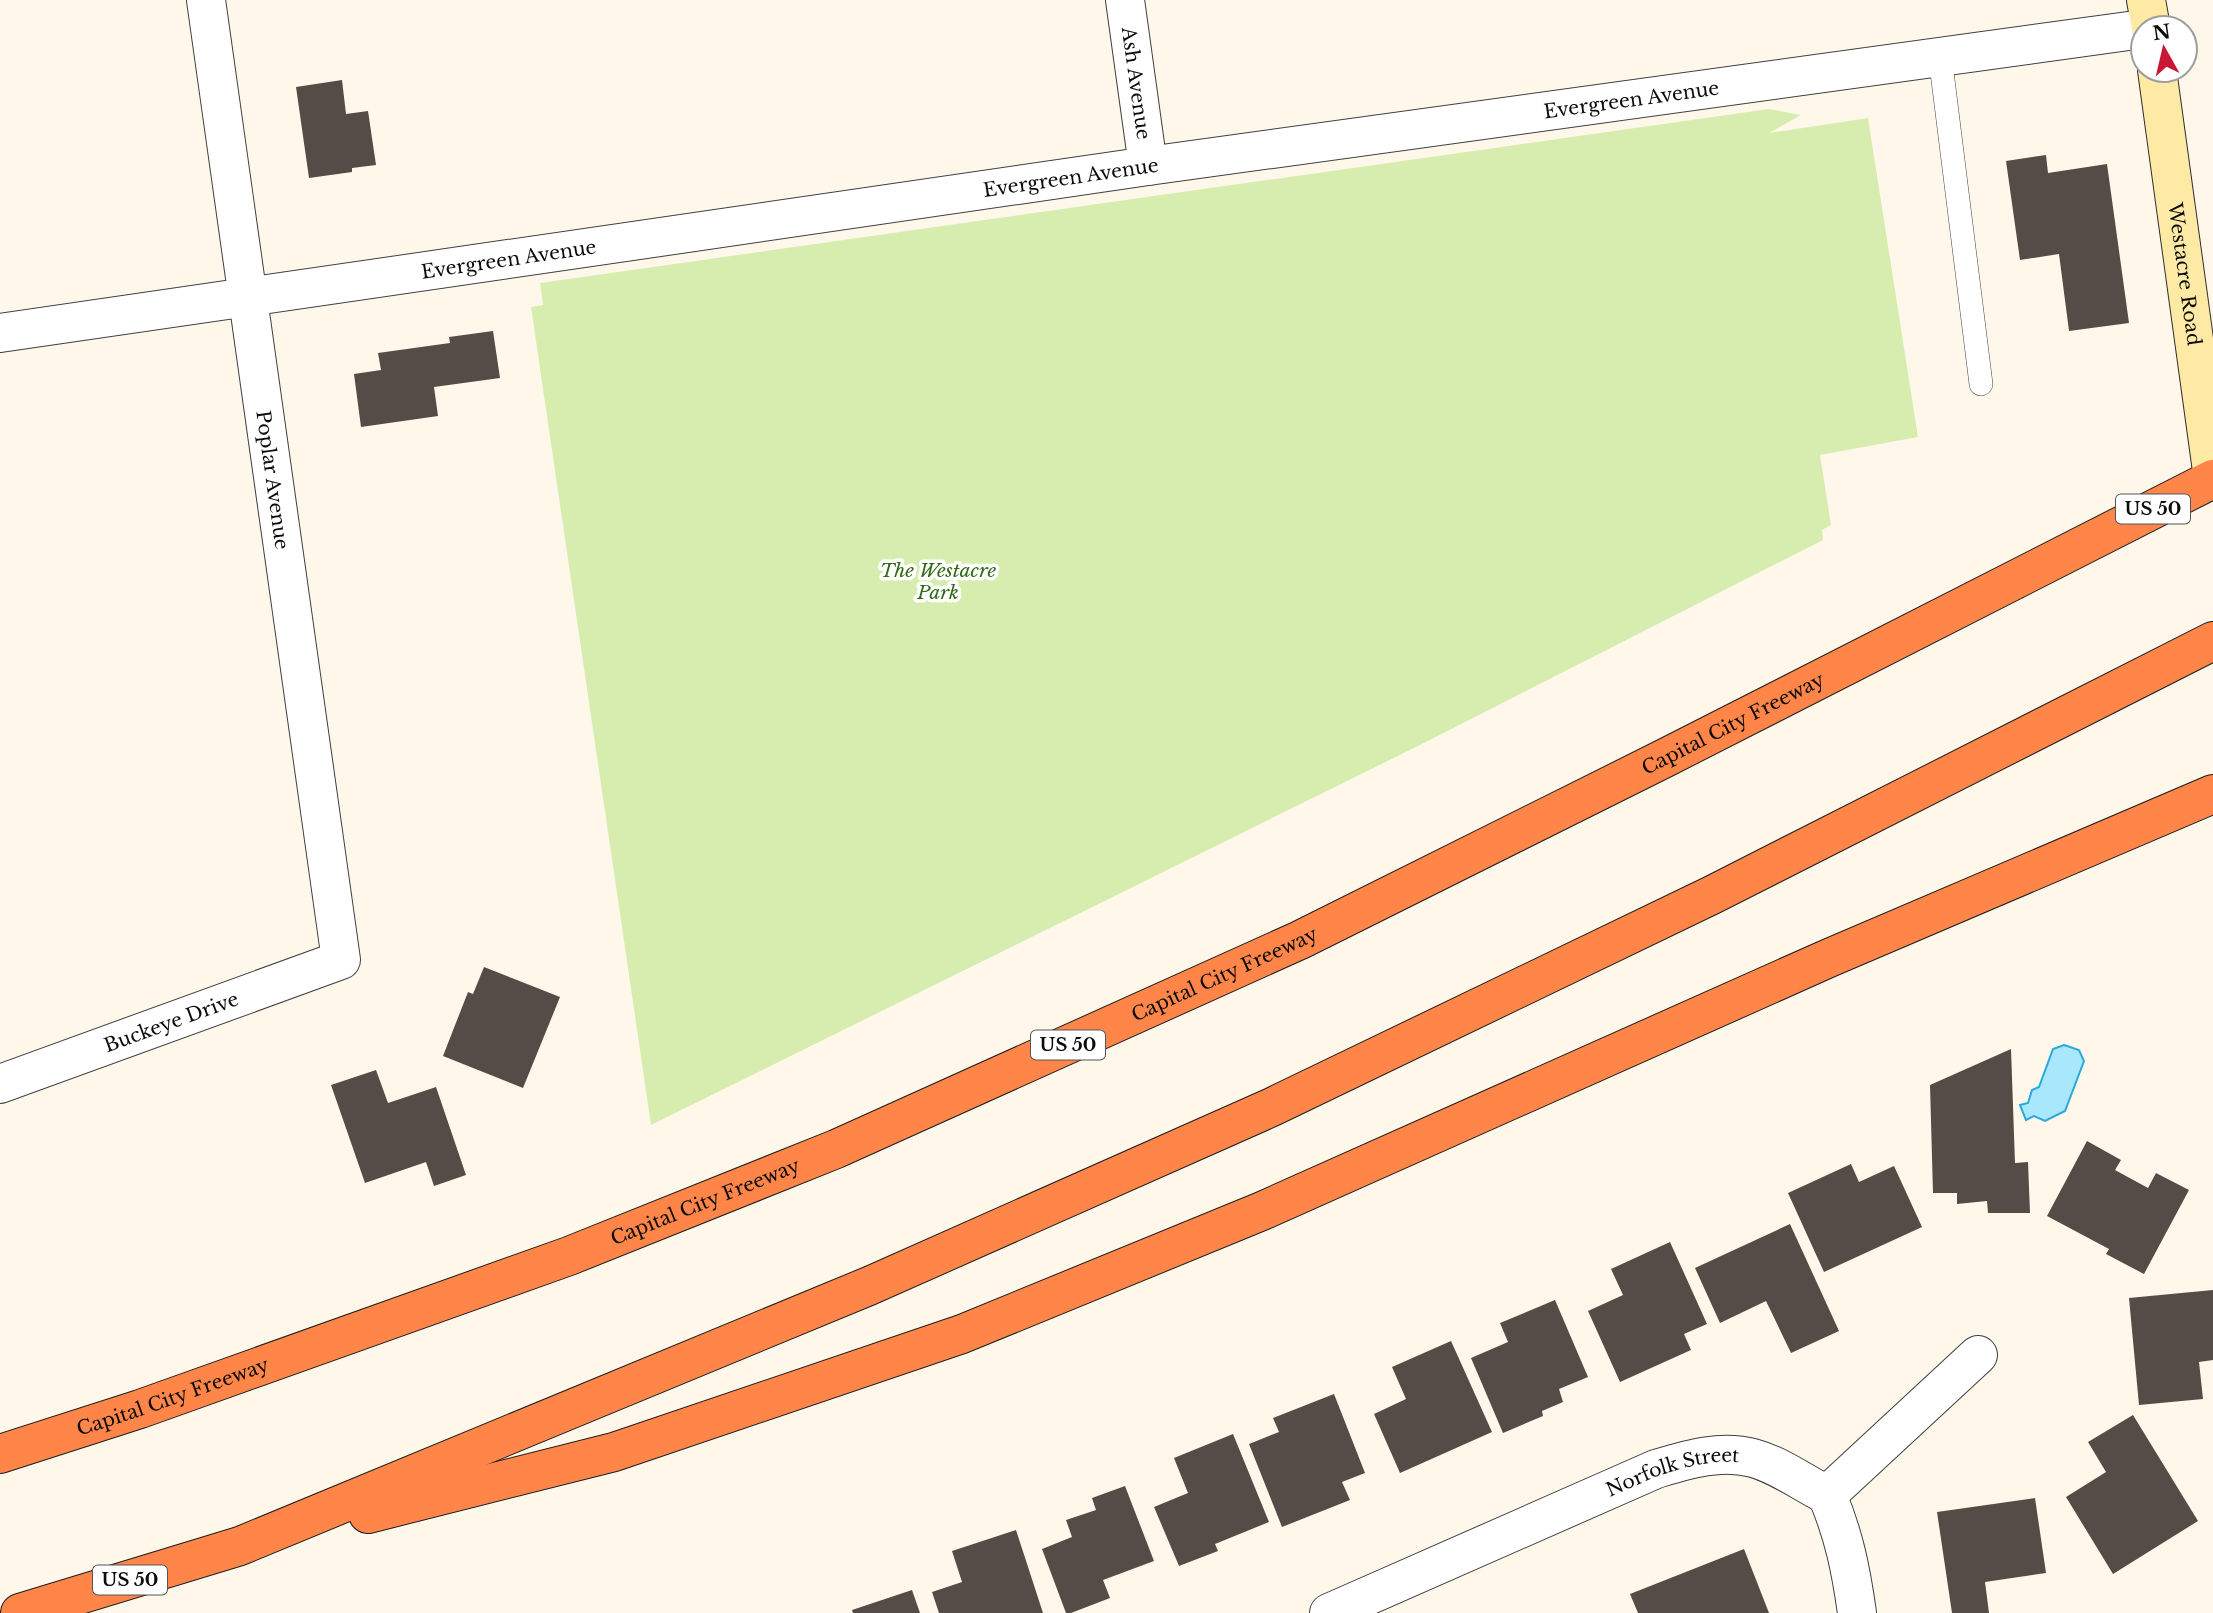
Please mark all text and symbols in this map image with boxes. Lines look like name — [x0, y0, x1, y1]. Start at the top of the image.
north arrow — [2129, 14, 2199, 84]
text: N — [2151, 20, 2172, 45]
street label: Ash Avenue — [1117, 24, 1155, 141]
street label: Evergreen Avenue — [1542, 76, 1721, 123]
street label: Evergreen Avenue — [982, 154, 1160, 202]
street label: Westacre Road — [2163, 200, 2206, 347]
street label: Evergreen Avenue — [420, 235, 598, 284]
street label: Poplar Avenue — [251, 409, 294, 551]
road number: US 50 — [2116, 494, 2190, 524]
park label: The Westacre Park — [880, 559, 996, 604]
street label: Capital City Freeway — [1638, 668, 1828, 780]
street label: Capital City Freeway — [1128, 922, 1321, 1026]
street label: Buckeye Drive — [101, 987, 242, 1057]
road number: US 50 — [1031, 1030, 1105, 1060]
street label: Capital City Freeway — [607, 1154, 803, 1250]
street label: Capital City Freeway — [74, 1353, 272, 1441]
street label: Norfolk Street — [1603, 1444, 1741, 1502]
road number: US 50 — [93, 1566, 167, 1595]

